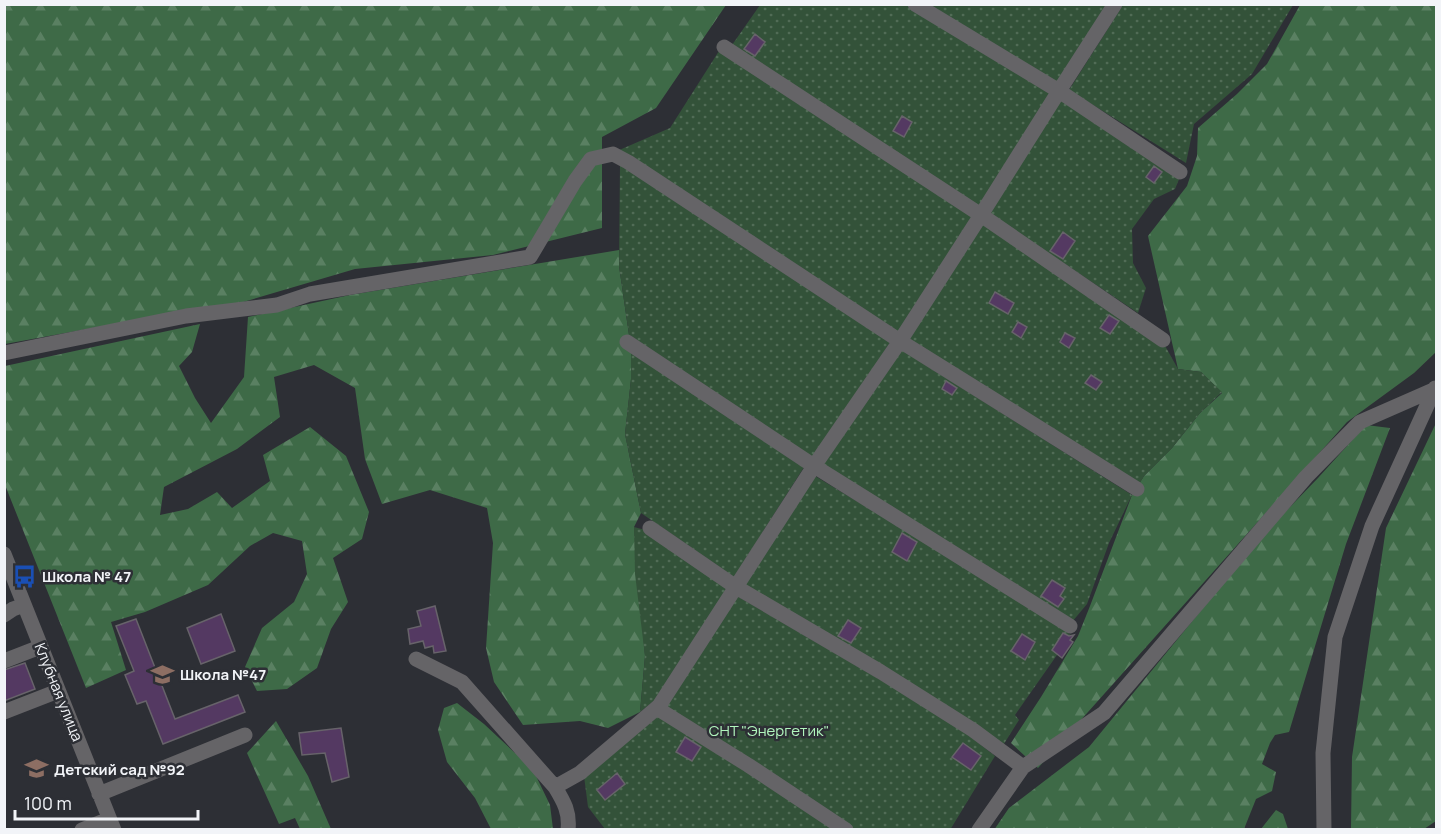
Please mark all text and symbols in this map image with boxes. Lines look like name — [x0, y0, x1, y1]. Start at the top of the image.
bus stop icon: Школа № 47 — [11, 563, 37, 589]
place label: Школа № 47 — [42, 566, 131, 587]
street label: Клубная улица — [30, 640, 88, 744]
school or university icon: Школа №47 — [149, 661, 175, 687]
place label: Школа №47 — [180, 664, 266, 685]
park label: СНТ "Энергетик" — [709, 720, 829, 741]
school or university icon: Детский сад №92 — [23, 756, 49, 782]
place label: Детский сад №92 — [54, 759, 185, 780]
scale bar — [15, 783, 198, 821]
text: 100 m — [24, 791, 72, 815]

